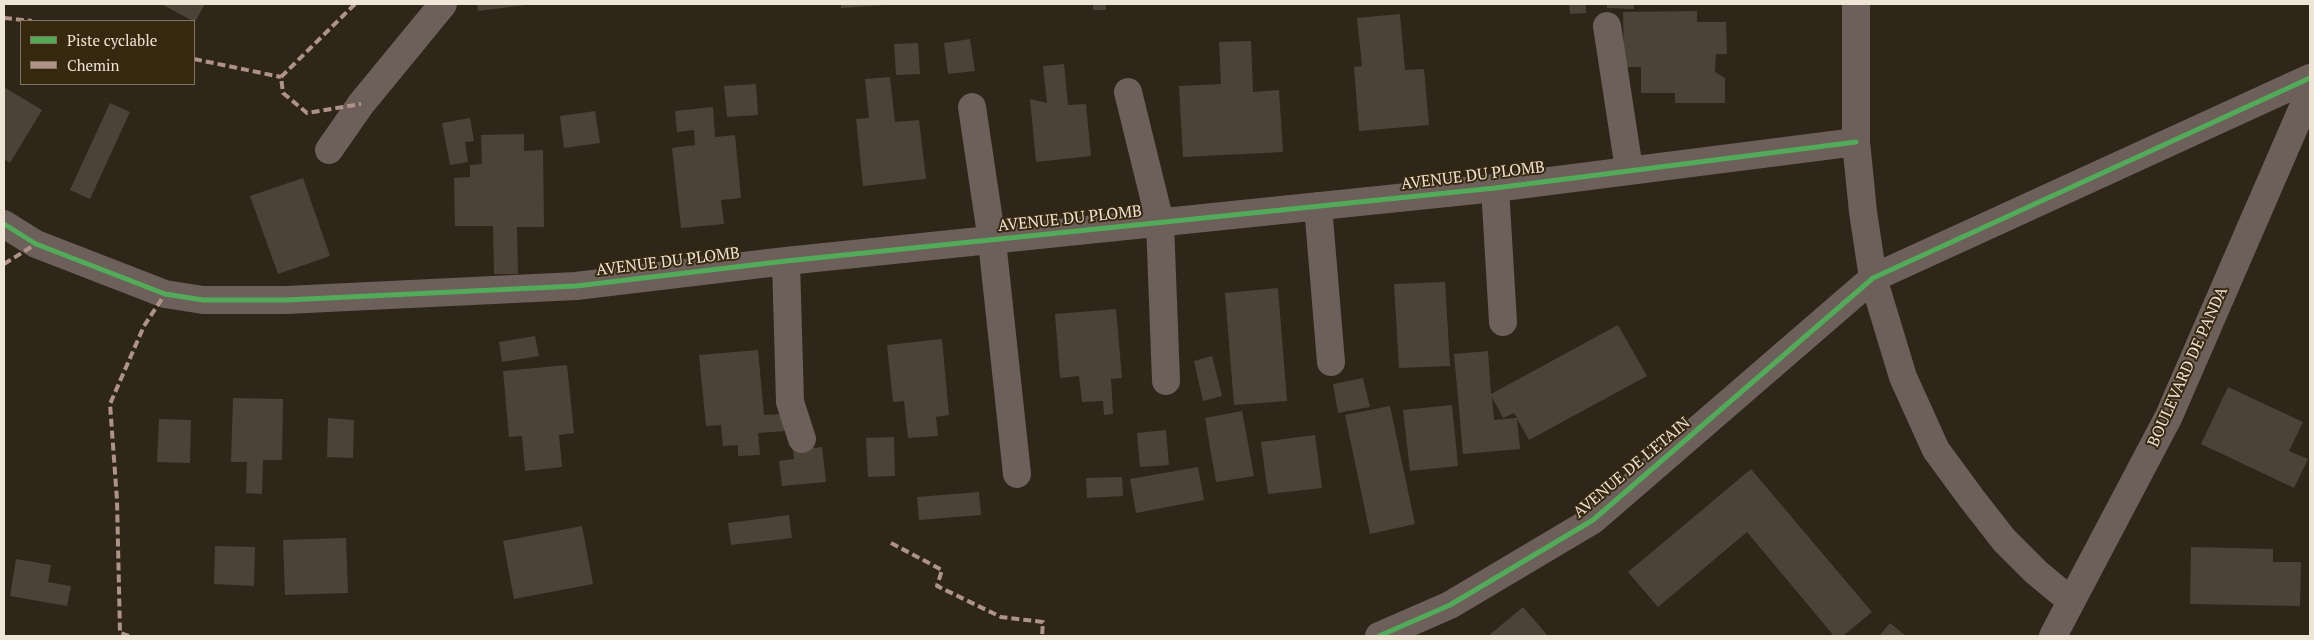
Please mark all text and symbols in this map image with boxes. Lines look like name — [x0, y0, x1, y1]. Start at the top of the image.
legend — [20, 20, 195, 85]
text: Piste cyclable — [67, 30, 157, 50]
text: Chemin — [67, 55, 119, 75]
street label: AVENUE DU PLOMB — [1400, 158, 1546, 194]
street label: AVENUE DU PLOMB — [997, 202, 1143, 236]
street label: AVENUE DU PLOMB — [595, 244, 741, 280]
street label: BOULEVARD DE PANDA — [2144, 284, 2232, 450]
street label: AVENUE DE L'ETAIN — [1570, 414, 1694, 522]

